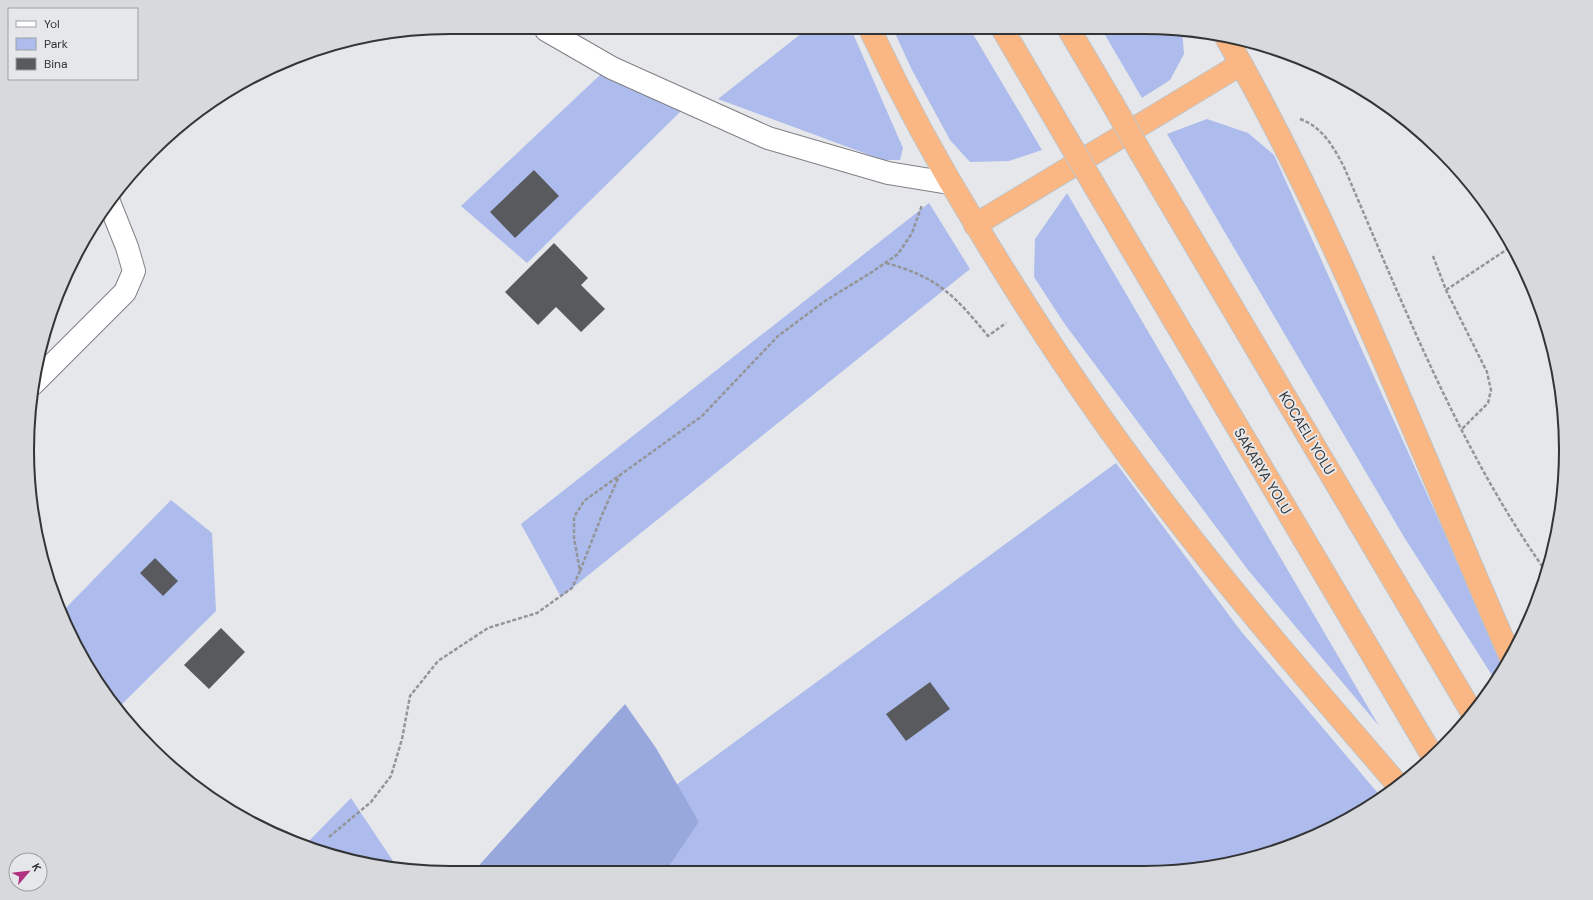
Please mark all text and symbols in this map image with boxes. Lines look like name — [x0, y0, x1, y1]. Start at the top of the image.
legend — [8, 8, 138, 80]
text: Yol — [44, 16, 60, 32]
text: Park — [44, 36, 68, 52]
text: Bina — [44, 56, 68, 72]
street label: KOCAELİ YOLU — [1275, 388, 1339, 478]
street label: SAKARYA YOLU — [1230, 425, 1296, 517]
north arrow — [8, 852, 48, 892]
text: K — [29, 861, 45, 874]

